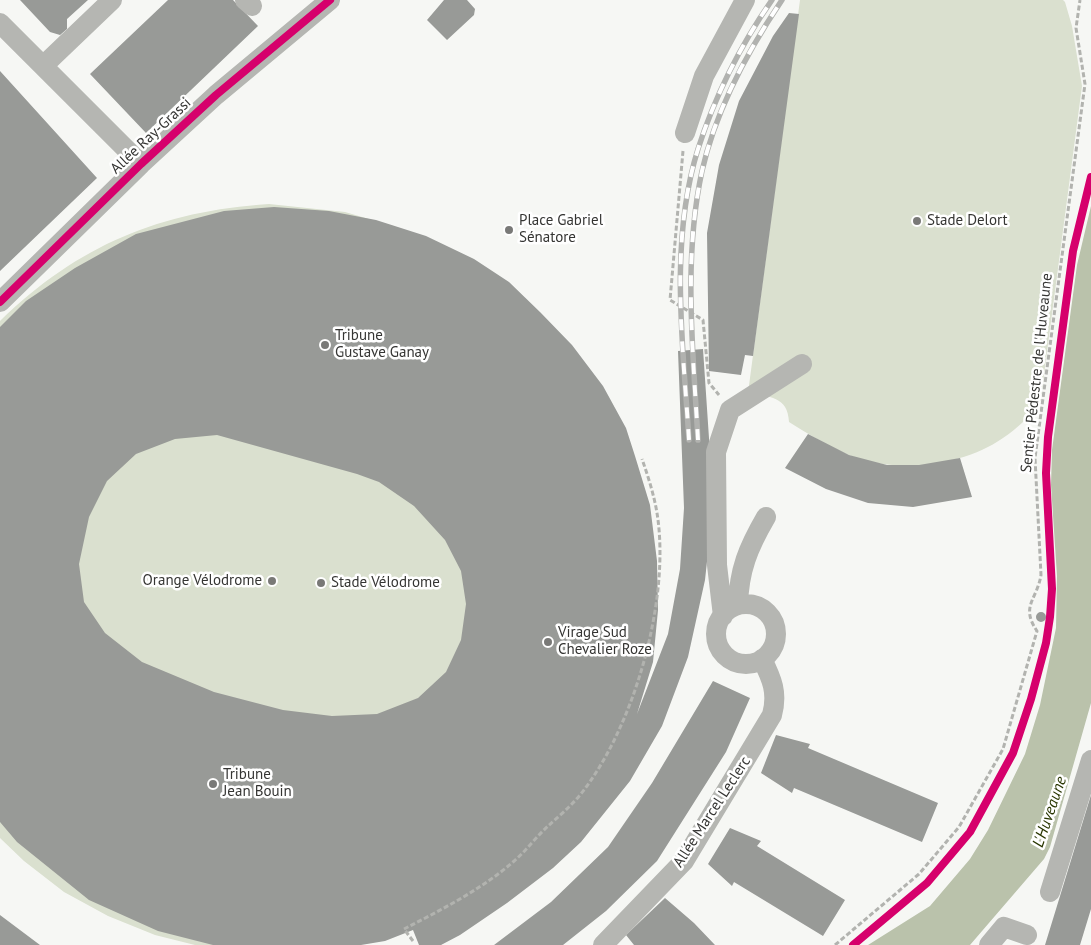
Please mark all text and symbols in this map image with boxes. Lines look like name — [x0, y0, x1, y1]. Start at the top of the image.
street label: Allée Ray-Grassi — [107, 94, 195, 178]
place label: Place Gabriel Sénatore — [519, 212, 603, 247]
place label: Stade Delort — [927, 212, 1008, 230]
marker: Stade Delort — [911, 215, 923, 227]
marker: Place Gabriel Sénatore — [503, 224, 515, 236]
street label: Sentier Pédestre de l'Huveaune — [1018, 272, 1056, 474]
place label: Tribune Gustave Ganay — [335, 327, 429, 362]
marker: Tribune Gustave Ganay — [319, 339, 331, 351]
place label: Orange Vélodrome — [143, 572, 262, 590]
place label: Stade Vélodrome — [331, 574, 440, 592]
marker: Orange Vélodrome — [266, 575, 278, 587]
marker: Stade Vélodrome — [315, 577, 327, 589]
place label: Virage Sud Chevalier Roze — [558, 624, 652, 659]
marker: Virage Sud Chevalier Roze — [542, 636, 554, 648]
street label: Allée Marcel Leclerc — [669, 753, 755, 871]
place label: Tribune Jean Bouin — [223, 766, 292, 801]
water label: L'Huveaune — [1029, 774, 1071, 850]
marker: Tribune Jean Bouin — [207, 778, 219, 790]

